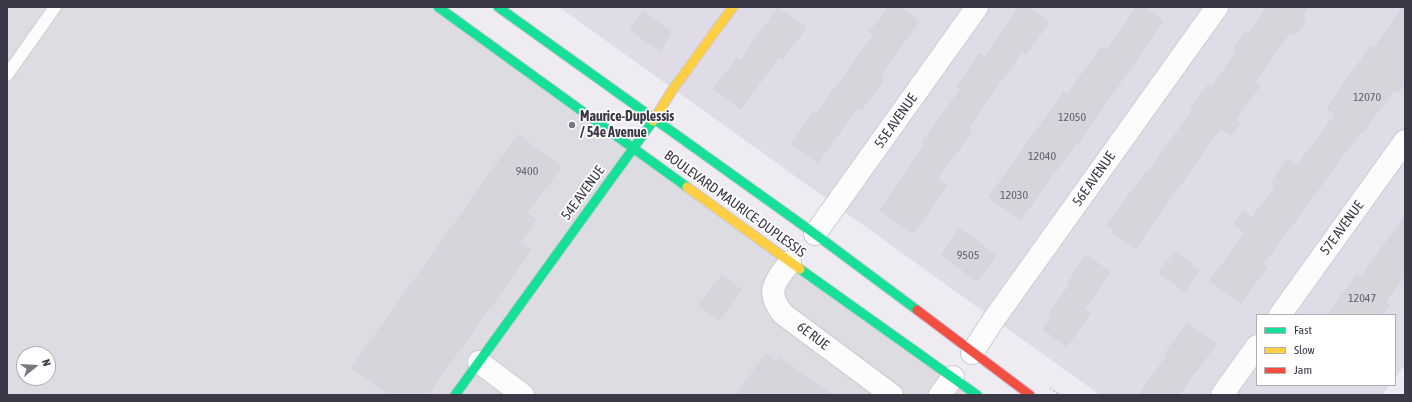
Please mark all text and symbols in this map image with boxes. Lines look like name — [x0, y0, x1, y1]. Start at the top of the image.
street label: 55E AVENUE — [871, 90, 921, 152]
house number: 12070 — [1353, 90, 1381, 104]
place label: Maurice-Duplessis / 54e Avenue — [580, 109, 674, 142]
house number: 12050 — [1058, 110, 1086, 124]
marker: Maurice-Duplessis / 54e Avenue — [567, 120, 577, 130]
street label: BOULEVARD MAURICE-DUPLESSIS — [661, 147, 809, 261]
street label: 56E AVENUE — [1069, 148, 1119, 210]
house number: 12040 — [1028, 149, 1056, 163]
street label: 54E AVENUE — [558, 163, 608, 223]
house number: 9400 — [516, 164, 538, 178]
house number: 12030 — [1000, 188, 1028, 202]
street label: 57E AVENUE — [1317, 198, 1367, 258]
house number: 9505 — [957, 248, 979, 262]
house number: 12047 — [1348, 291, 1376, 305]
legend — [1256, 314, 1396, 386]
street label: 6E RUE — [794, 319, 832, 353]
text: Fast — [1294, 323, 1312, 337]
text: Slow — [1294, 343, 1315, 357]
north arrow — [16, 346, 56, 386]
text: N — [40, 358, 53, 368]
text: Jam — [1294, 363, 1312, 377]

